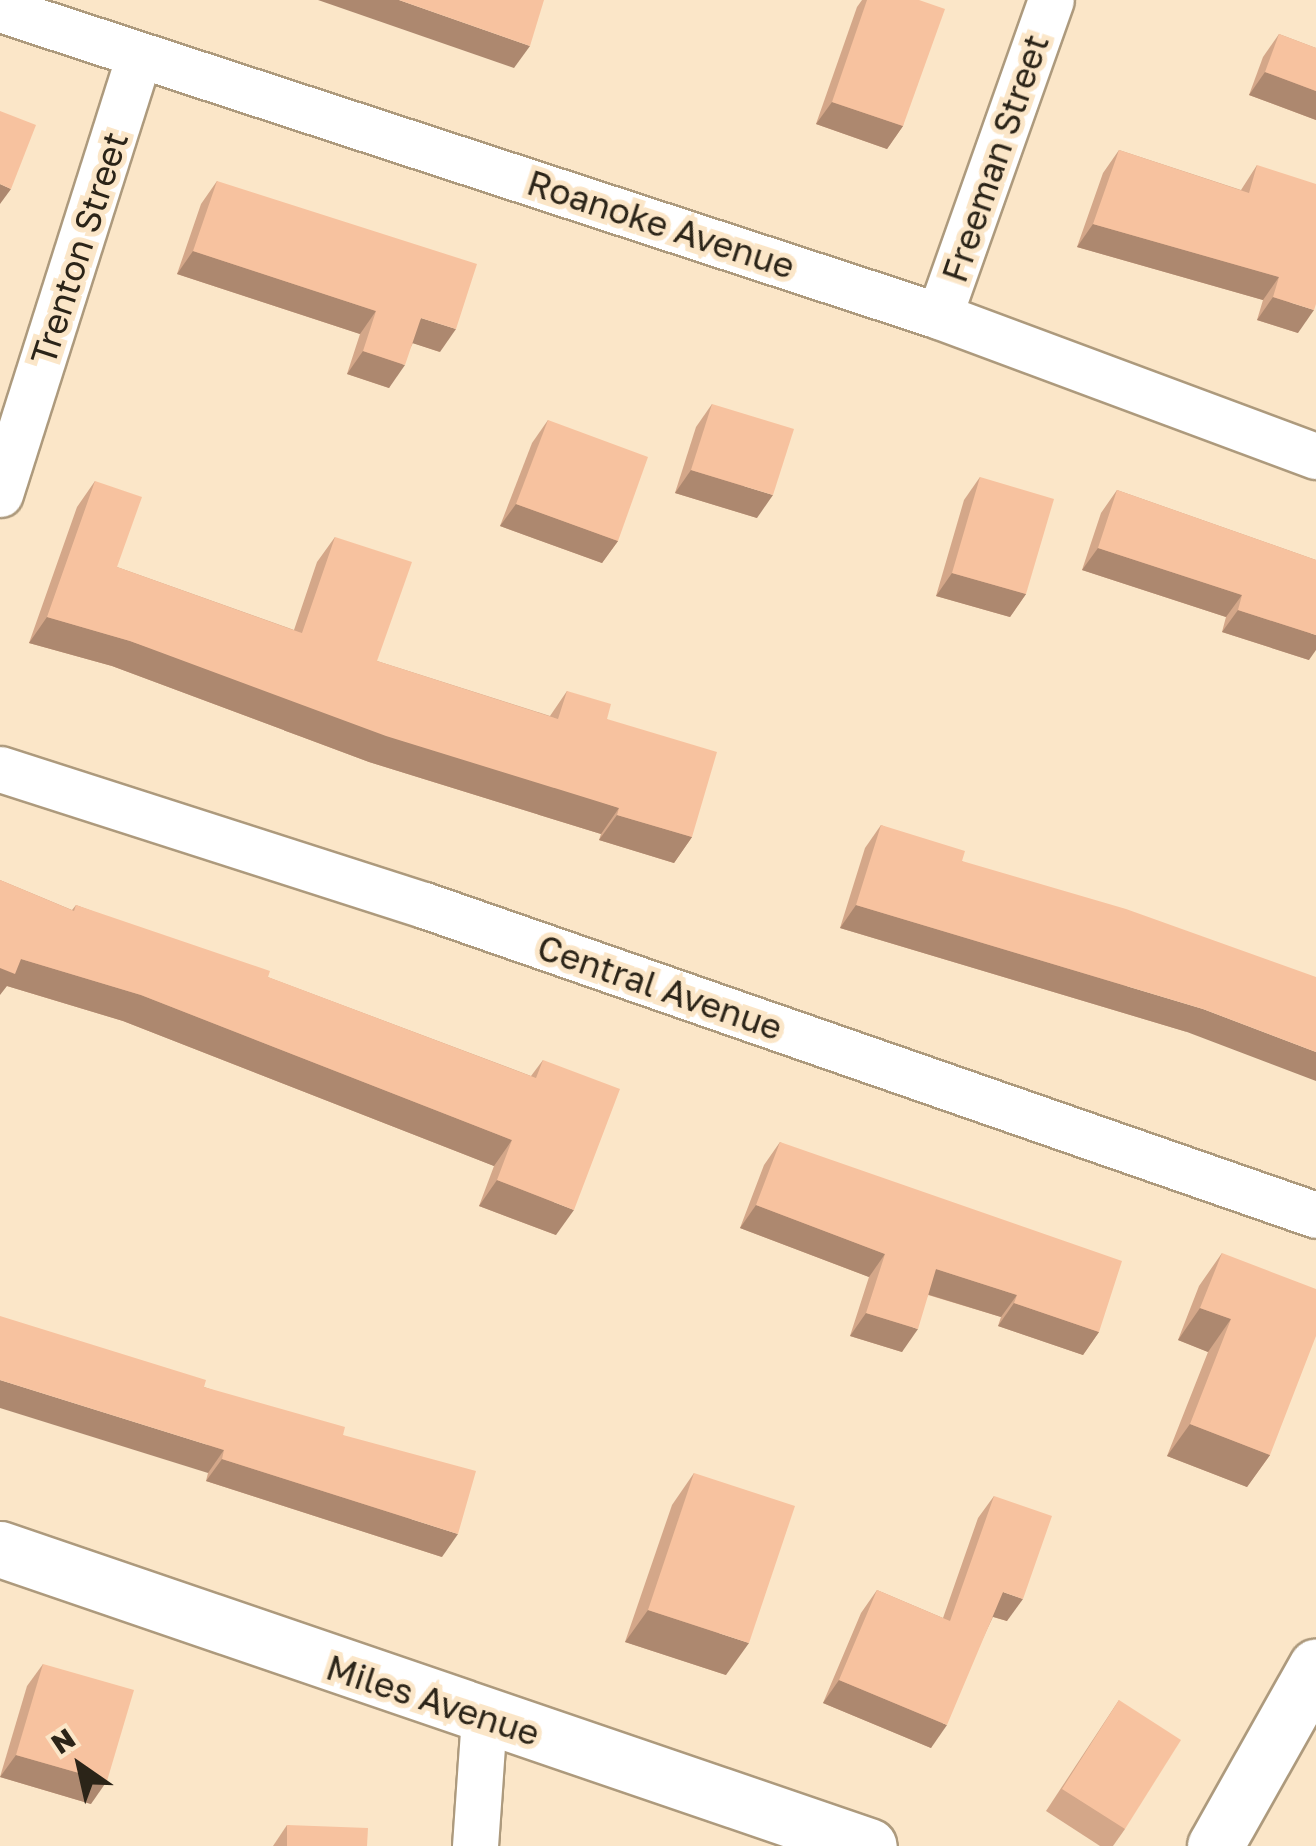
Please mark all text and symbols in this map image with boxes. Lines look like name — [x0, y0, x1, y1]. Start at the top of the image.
street label: Freeman Street — [933, 29, 1057, 287]
street label: Trenton Street — [22, 126, 136, 370]
street label: Roanoke Avenue — [522, 161, 800, 287]
street label: Central Avenue — [532, 925, 788, 1049]
street label: Miles Avenue — [321, 1646, 545, 1754]
north arrow — [30, 1716, 130, 1816]
text: N — [45, 1721, 81, 1760]

